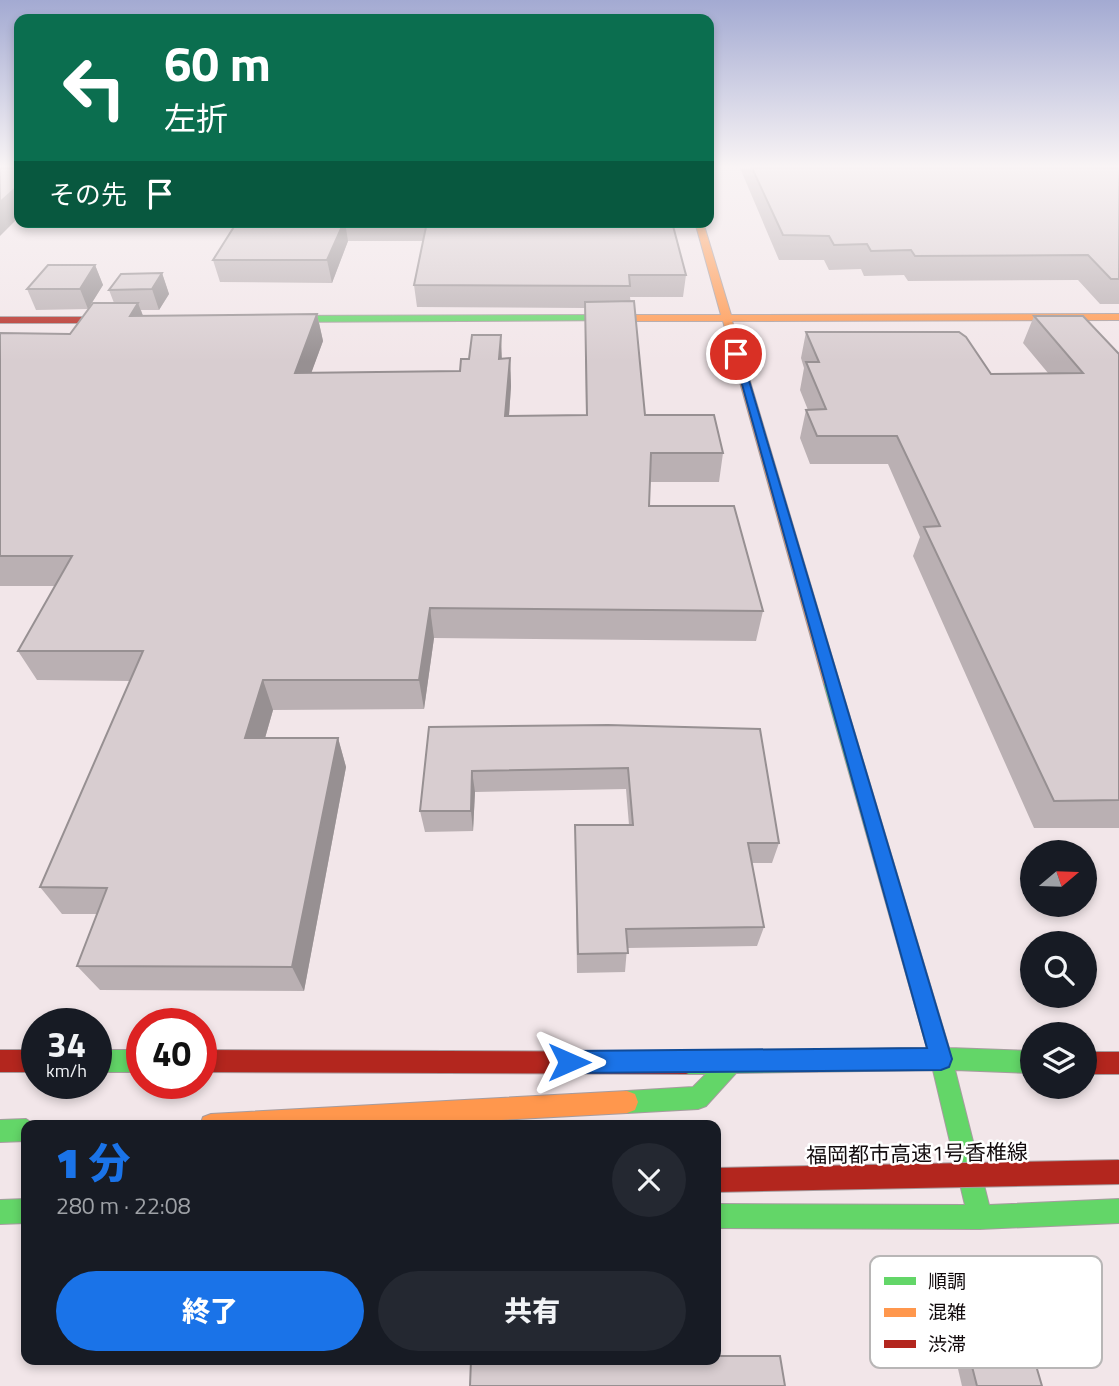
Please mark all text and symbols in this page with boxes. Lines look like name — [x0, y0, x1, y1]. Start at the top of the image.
text: 60 m — [164, 25, 271, 100]
icon: left — [49, 42, 140, 133]
text: 左折 — [164, 94, 228, 142]
text: その先 — [49, 175, 127, 214]
icon: arrive — [141, 175, 179, 213]
pin — [706, 324, 766, 384]
icon: arrive — [717, 335, 755, 373]
north arrow — [1020, 840, 1097, 917]
map controls — [1020, 840, 1097, 1099]
button: search — [1020, 931, 1097, 1008]
speed limit sign: 40 — [126, 1008, 217, 1099]
text: 34 — [47, 1017, 86, 1071]
button: layers — [1020, 1022, 1097, 1099]
position arrow — [532, 1025, 606, 1099]
text: km/h — [46, 1057, 87, 1084]
text: 1 分 — [56, 1130, 130, 1194]
street label: 福岡都市高速1号香椎線 — [806, 1135, 1028, 1171]
button: close — [612, 1143, 686, 1217]
text: 280 m · 22:08 — [56, 1188, 191, 1223]
legend — [870, 1256, 1102, 1368]
text: 順調 — [928, 1266, 966, 1295]
button: 終了 — [56, 1271, 364, 1351]
button: 共有 — [378, 1271, 686, 1351]
text: 混雑 — [928, 1297, 966, 1326]
text: 渋滞 — [928, 1329, 966, 1358]

